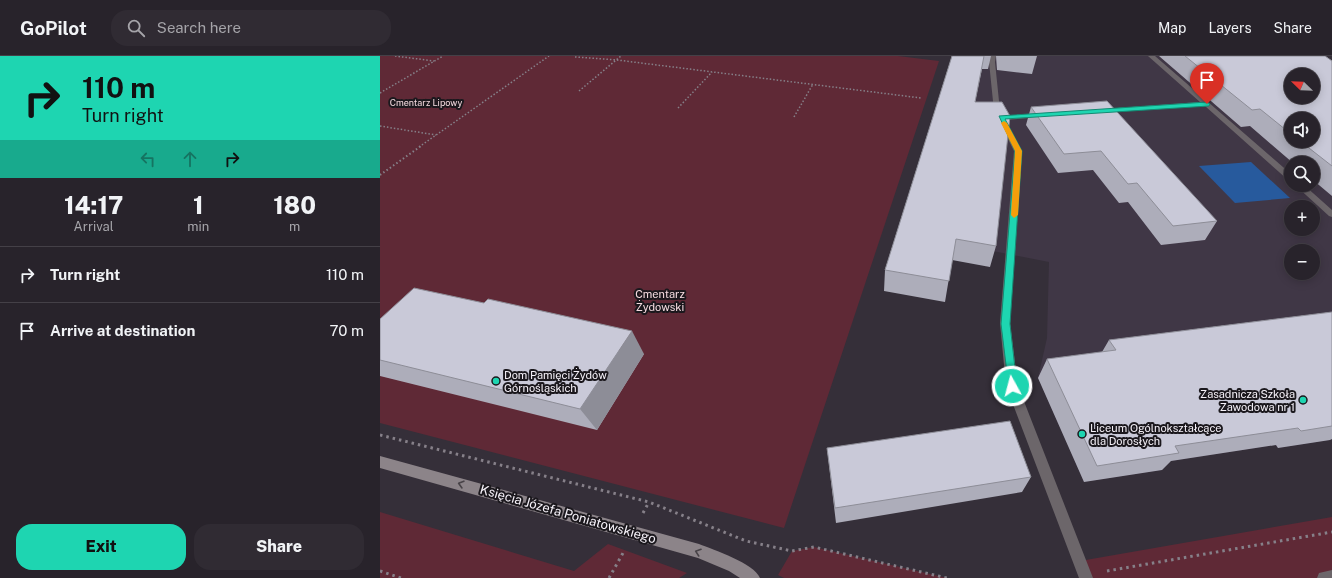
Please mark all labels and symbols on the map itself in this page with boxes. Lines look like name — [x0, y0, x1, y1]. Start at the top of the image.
pin — [1190, 63, 1224, 104]
north arrow — [1284, 68, 1320, 104]
park label: Cmentarz Lipowy — [390, 97, 462, 108]
park label: Cmentarz Żydowski — [635, 288, 685, 313]
position arrow — [991, 365, 1033, 407]
place label: Dom Pamięci Żydów Górnośląskich — [504, 368, 607, 394]
marker: Dom Pamięci Żydów Górnośląskich — [491, 376, 501, 386]
place label: Zasadnicza Szkoła Zawodowa nr 1 — [1200, 388, 1295, 413]
marker: Zasadnicza Szkoła Zawodowa nr 1 — [1298, 395, 1308, 405]
place label: Liceum Ogólnokształcące dla Dorosłych — [1090, 422, 1222, 447]
marker: Liceum Ogólnokształcące dla Dorosłych — [1077, 429, 1087, 439]
one-way arrow — [457, 480, 464, 489]
street label: Księcia Józefa Poniatowskiego — [478, 482, 658, 546]
one-way arrow — [694, 548, 701, 556]

